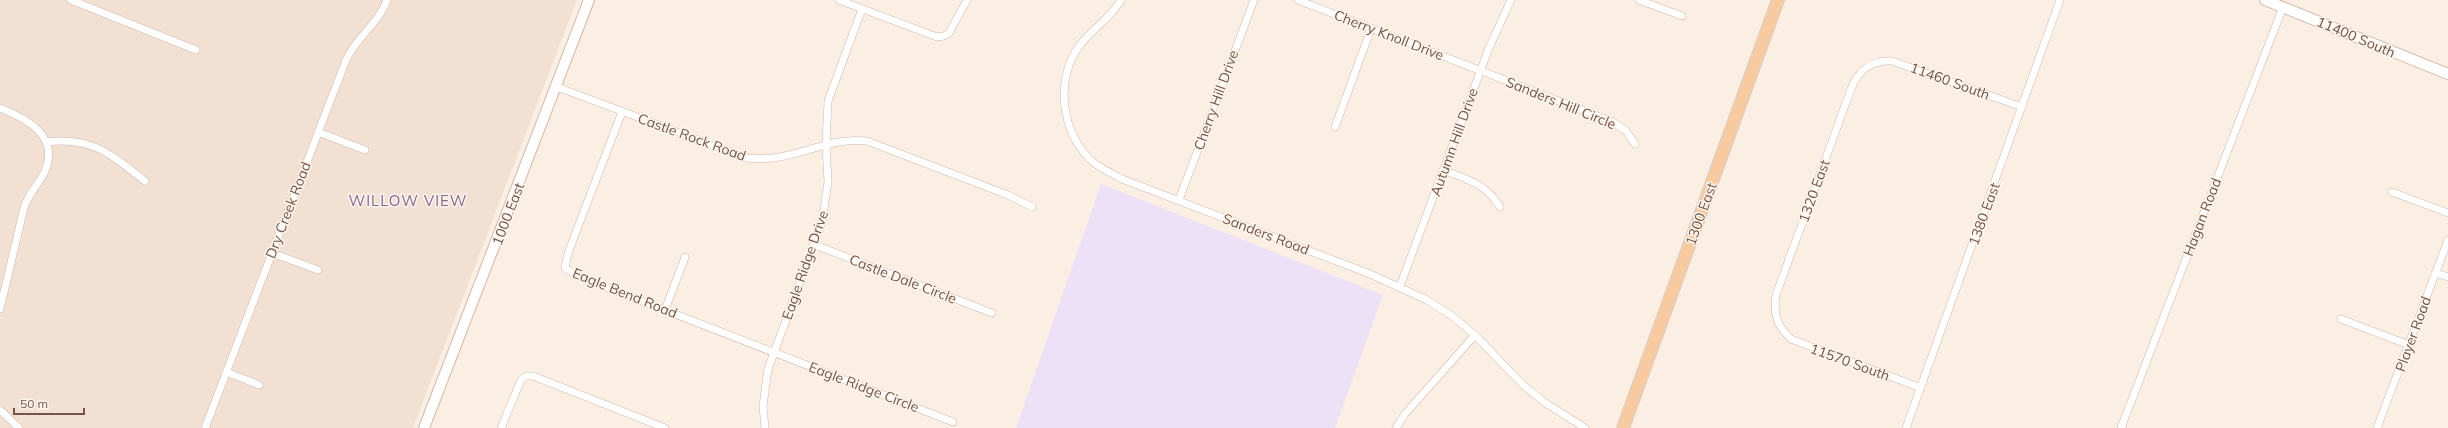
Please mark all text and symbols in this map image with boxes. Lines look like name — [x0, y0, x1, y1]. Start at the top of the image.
street label: Cherry Knoll Drive — [1331, 6, 1447, 64]
street label: 11400 South — [2314, 12, 2398, 62]
street label: Cherry Hill Drive — [1190, 47, 1242, 153]
street label: 11460 South — [1908, 58, 1992, 104]
street label: Sanders Hill Circle — [1503, 73, 1619, 133]
street label: Autumn Hill Drive — [1426, 85, 1482, 199]
street label: Castle Rock Road — [635, 109, 749, 165]
street label: 1320 East — [1794, 157, 1834, 225]
street label: Dry Creek Road — [261, 159, 315, 261]
street label: Hagan Road — [2179, 175, 2225, 259]
street label: 1000 East — [488, 180, 528, 248]
street label: 1300 East — [1681, 180, 1721, 248]
street label: 1380 East — [1964, 180, 2004, 248]
district label: WILLOW VIEW — [348, 191, 468, 210]
street label: Eagle Ridge Drive — [778, 208, 832, 322]
street label: Sanders Road — [1220, 209, 1312, 259]
street label: Castle Dale Circle — [847, 250, 959, 308]
street label: Eagle Bend Road — [570, 264, 680, 322]
street label: Player Road — [2391, 294, 2435, 374]
street label: 11570 South — [1808, 339, 1892, 385]
street label: Eagle Ridge Circle — [806, 358, 922, 416]
scale bar — [14, 390, 84, 416]
text: 50 m — [20, 396, 48, 411]

